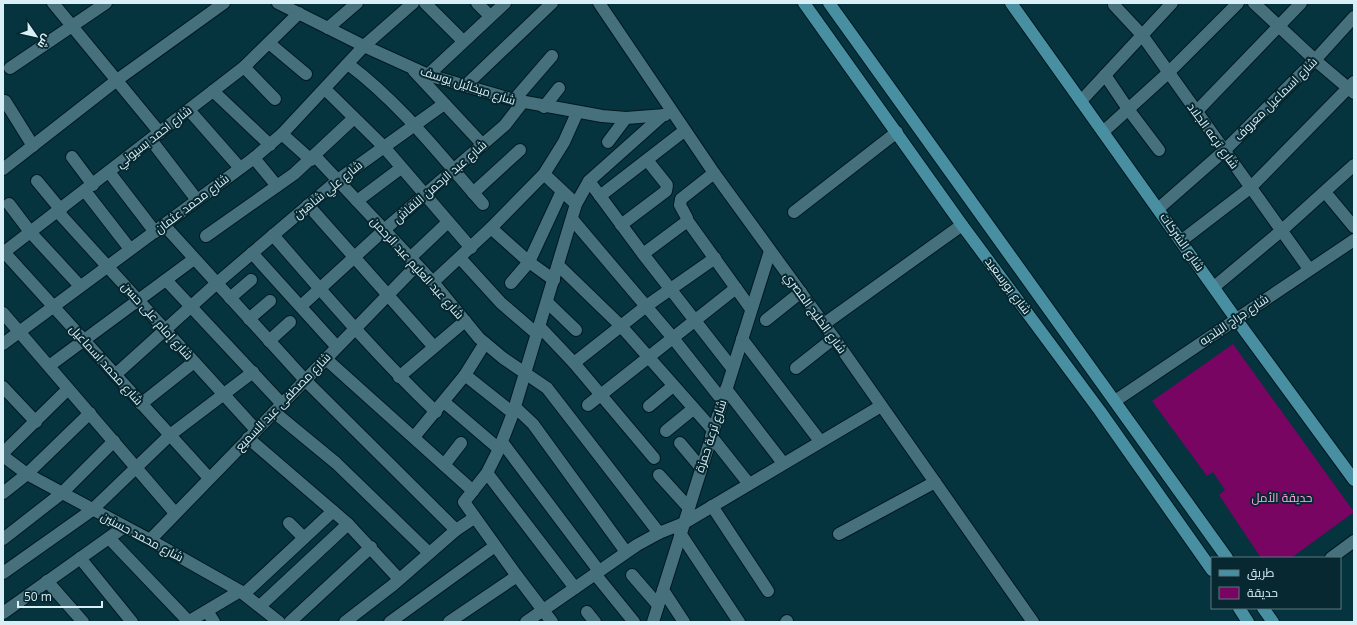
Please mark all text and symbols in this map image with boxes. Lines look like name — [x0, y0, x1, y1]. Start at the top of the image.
north arrow — [16, 16, 56, 56]
text: ش — [35, 32, 55, 52]
street label: شارع اسماعيل معروف — [1230, 53, 1321, 144]
street label: شارع ميخائيل يوسف — [418, 62, 518, 109]
street label: شارع ترعه الجلاد — [1184, 99, 1243, 172]
street label: شارع احمد بسيوني — [112, 102, 196, 173]
street label: شارع عبد الرحمن النقاش — [389, 136, 490, 227]
street label: شارع علي شاهين — [290, 156, 367, 224]
street label: شارع محمد عثمان — [151, 170, 232, 237]
street label: شارع الشركات — [1156, 209, 1209, 274]
street label: شارع عبد العليم عبد الرحمن — [367, 213, 468, 323]
street label: شارع بورسعيد — [981, 254, 1035, 318]
street label: شارع الخليج المصري — [778, 269, 851, 358]
street label: شارع إمام على حسن — [118, 278, 197, 363]
street label: شارع جراج البلديه — [1196, 290, 1272, 349]
street label: شارع محمد اسماعيل — [66, 321, 147, 409]
street label: شارع مصطفى عبد السميع — [231, 349, 334, 455]
street label: شارع ترعة حمزة — [691, 397, 730, 474]
park label: حديقة الأمل — [1251, 489, 1313, 506]
street label: شارع محمد حسنين — [98, 508, 187, 566]
legend — [1211, 557, 1341, 609]
text: طريق — [1247, 564, 1275, 581]
scale bar — [18, 583, 102, 609]
text: حديقة — [1247, 584, 1278, 601]
text: 50 m — [24, 588, 52, 605]

